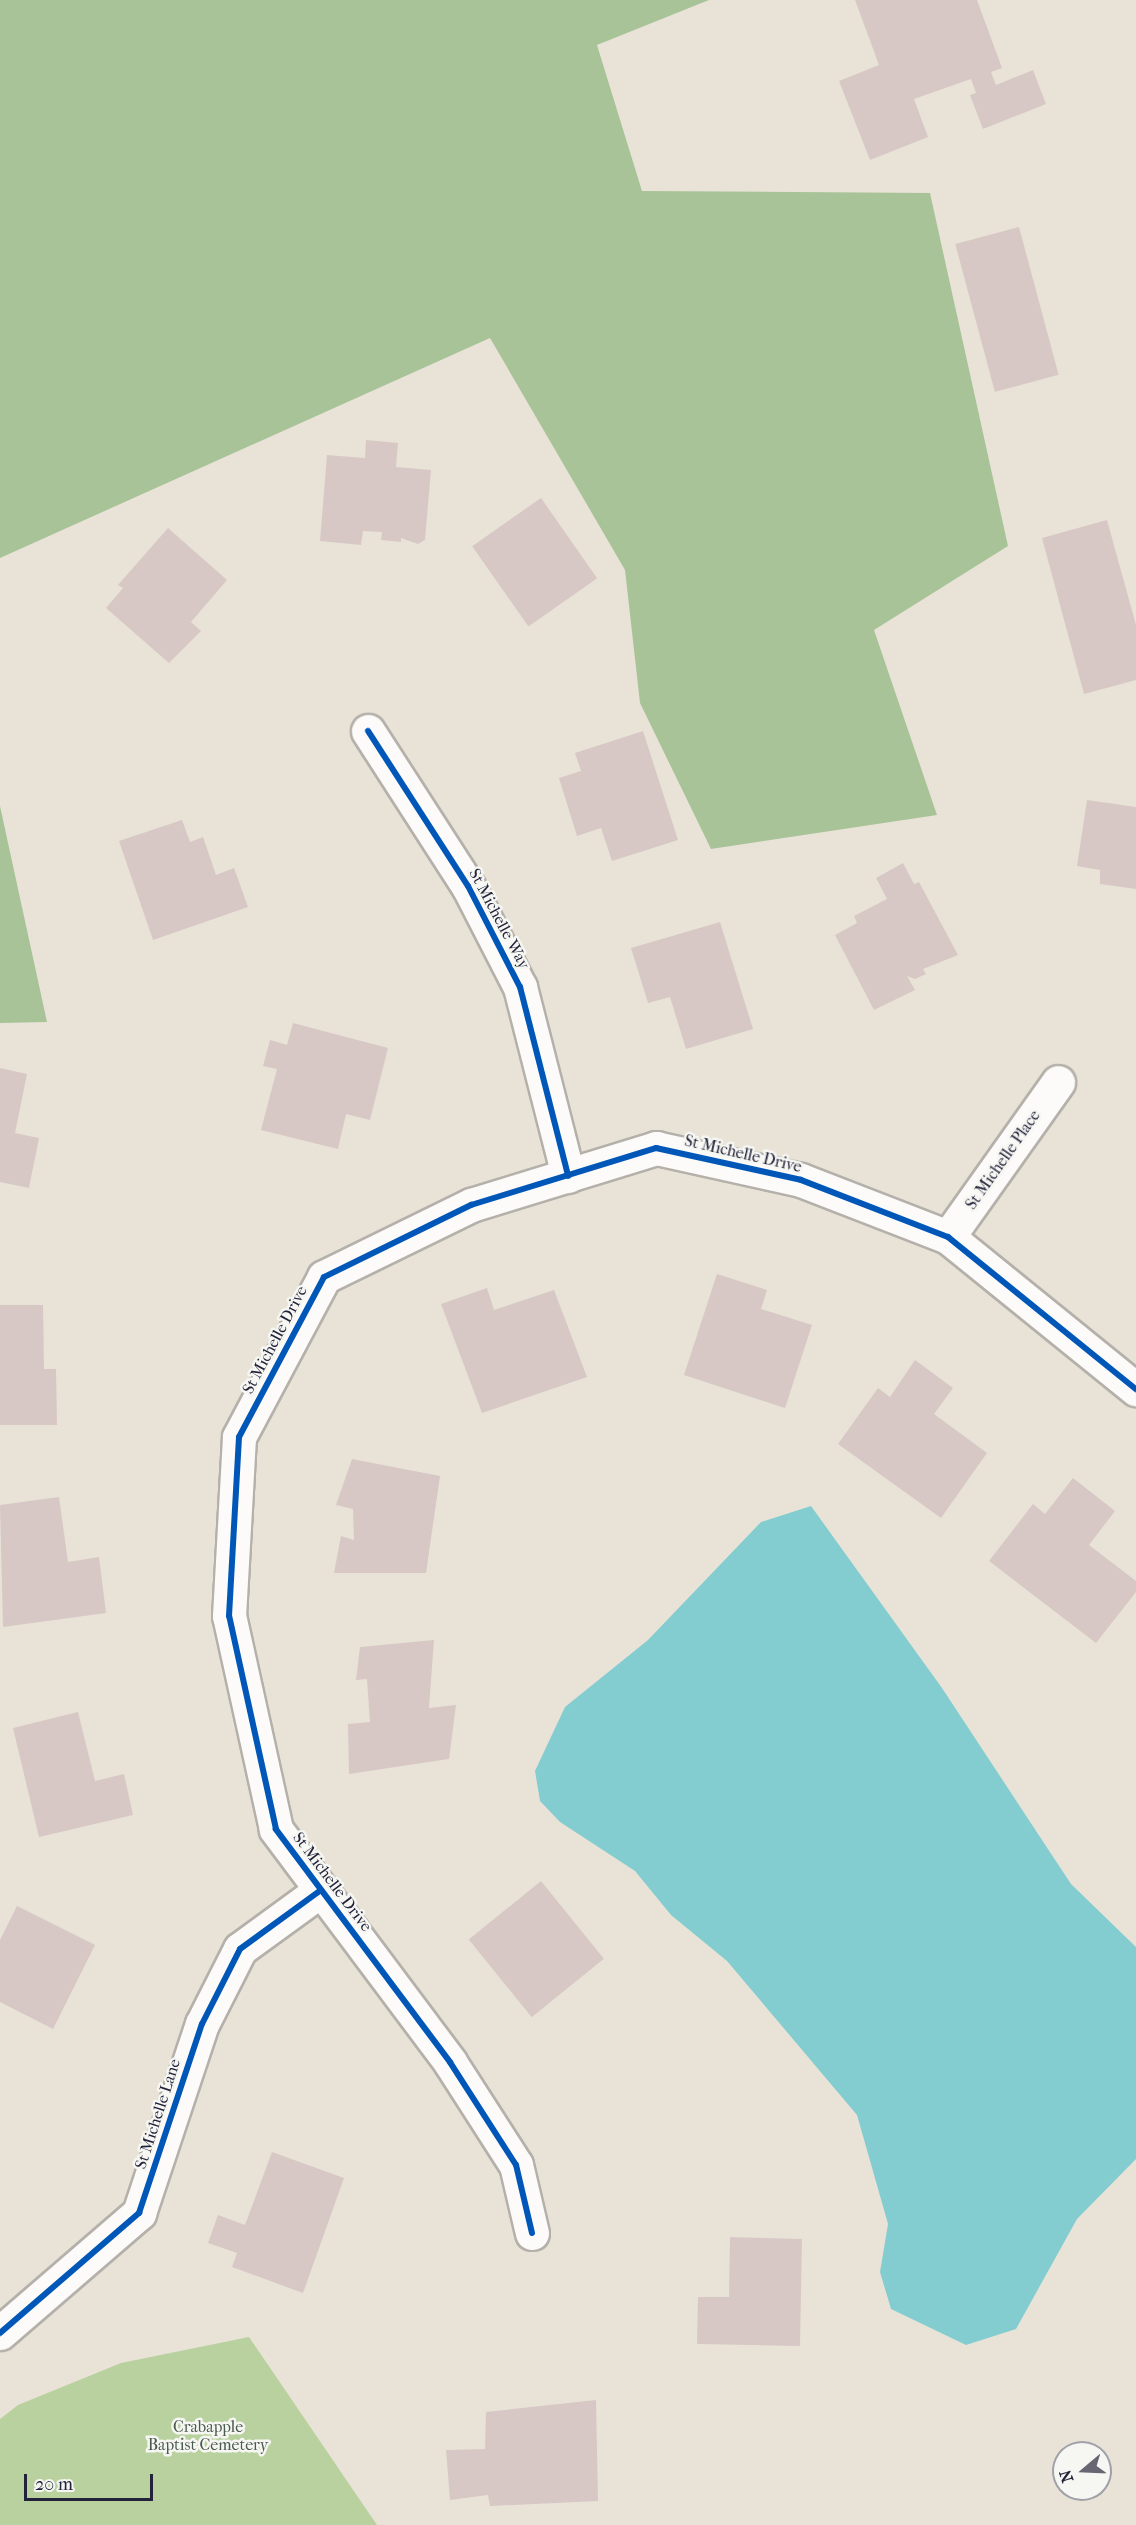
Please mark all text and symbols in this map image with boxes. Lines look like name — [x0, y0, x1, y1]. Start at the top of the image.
street label: St Michelle Way — [465, 866, 533, 972]
street label: St Michelle Place — [962, 1107, 1044, 1213]
street label: St Michelle Drive — [683, 1131, 803, 1177]
street label: St Michelle Drive — [238, 1283, 312, 1397]
street label: St Michelle Drive — [288, 1828, 376, 1936]
street label: St Michelle Lane — [131, 2056, 185, 2172]
park label: Crabapple Baptist Cemetery — [148, 2417, 268, 2455]
north arrow — [1052, 2441, 1112, 2501]
scale bar — [27, 2462, 156, 2500]
text: N — [1055, 2468, 1077, 2485]
text: 20 m — [35, 2474, 73, 2495]

